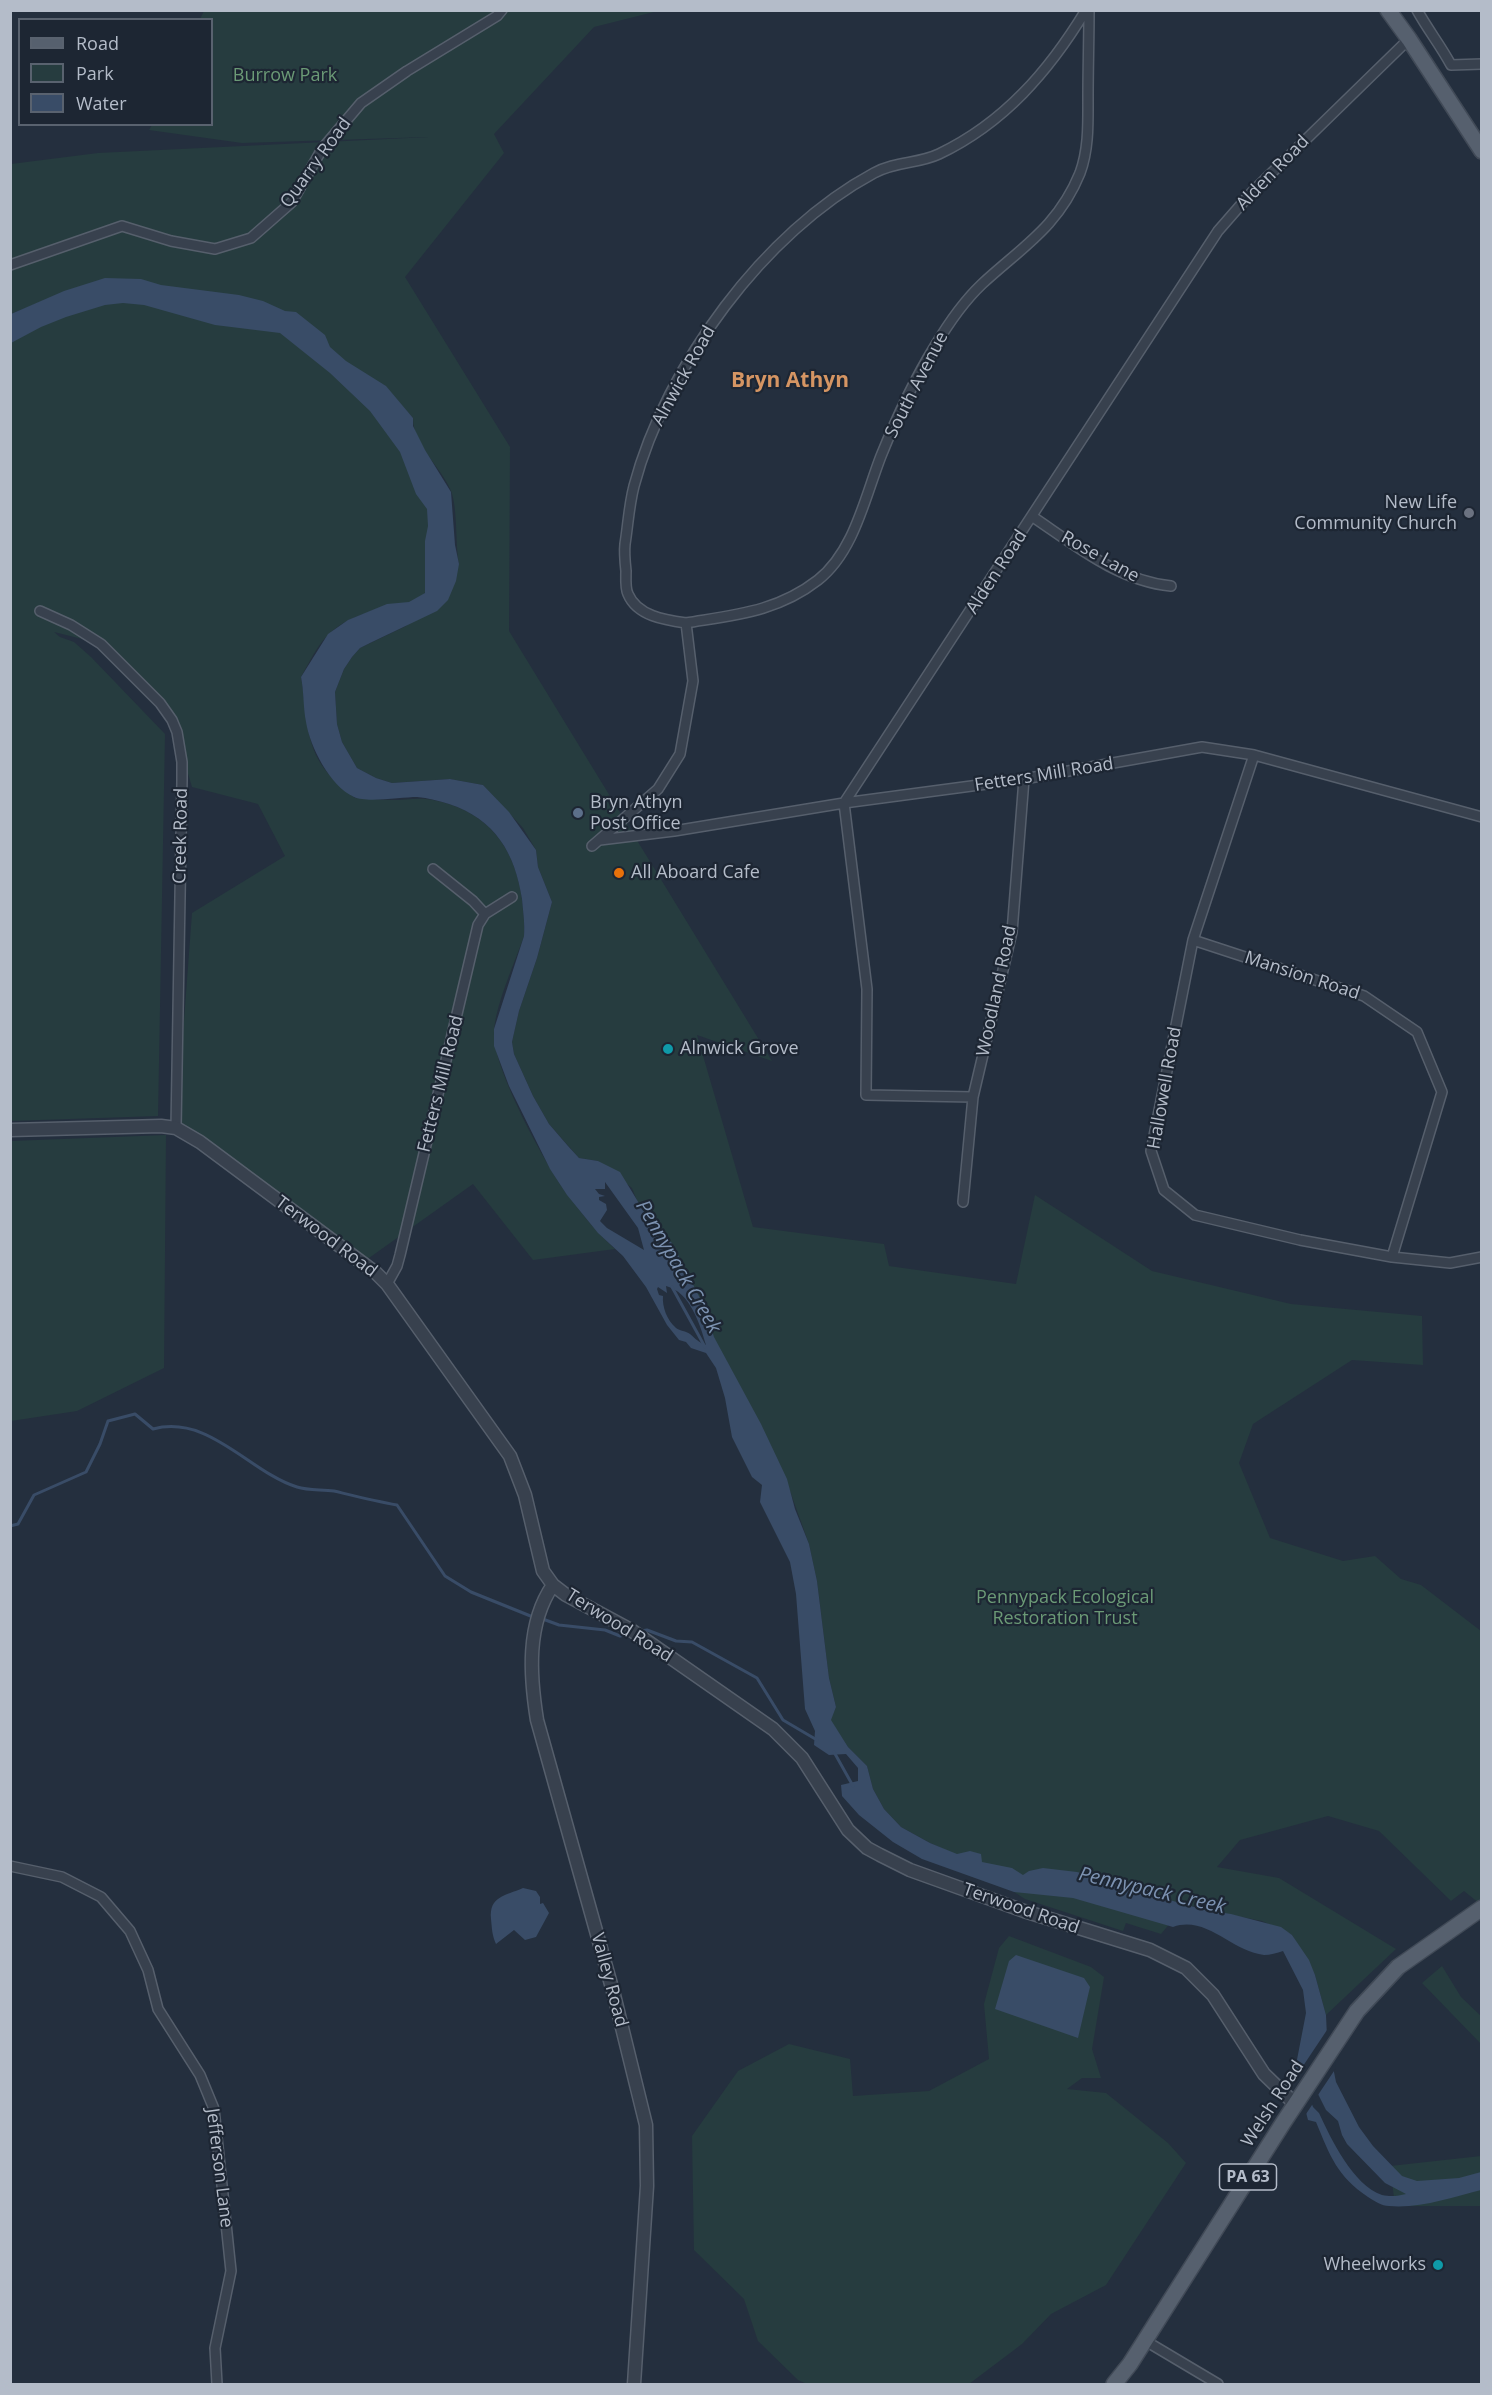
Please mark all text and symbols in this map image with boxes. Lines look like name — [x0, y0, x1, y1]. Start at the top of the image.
legend — [18, 18, 213, 126]
text: Road — [76, 31, 119, 55]
text: Park — [76, 61, 114, 85]
park label: Burrow Park — [233, 65, 337, 87]
text: Water — [76, 91, 127, 115]
street label: Quarry Road — [276, 114, 356, 212]
street label: Alden Road — [1232, 131, 1314, 215]
street label: Alnwick Road — [648, 322, 720, 430]
street label: South Avenue — [881, 328, 953, 442]
district label: Bryn Athyn — [731, 368, 849, 394]
place label: New Life Community Church — [1294, 492, 1457, 534]
marker: New Life Community Church — [1462, 506, 1476, 520]
street label: Alden Road — [962, 526, 1032, 618]
street label: Rose Lane — [1057, 527, 1143, 587]
street label: Fetters Mill Road — [973, 753, 1115, 797]
street label: Creek Road — [169, 788, 193, 884]
place label: Bryn Athyn Post Office — [590, 792, 683, 834]
marker: Bryn Athyn Post Office — [571, 806, 585, 820]
place label: All Aboard Cafe — [631, 862, 760, 884]
marker: All Aboard Cafe — [612, 866, 626, 880]
street label: Woodland Road — [973, 923, 1021, 1059]
street label: Mansion Road — [1242, 947, 1362, 1005]
street label: Fetters Mill Road — [414, 1013, 468, 1155]
street label: Hallowell Road — [1144, 1025, 1186, 1151]
place label: Alnwick Grove — [680, 1038, 799, 1060]
marker: Alnwick Grove — [661, 1042, 675, 1056]
street label: Terwood Road — [271, 1192, 381, 1282]
water label: Pennypack Creek — [630, 1196, 726, 1338]
street label: Terwood Road — [562, 1585, 676, 1667]
park label: Pennypack Ecological Restoration Trust — [976, 1587, 1154, 1630]
water label: Pennypack Creek — [1076, 1862, 1228, 1920]
street label: Terwood Road — [960, 1879, 1082, 1939]
street label: Valley Road — [586, 1931, 632, 2029]
street label: Welsh Road — [1237, 2057, 1309, 2151]
street label: Jefferson Lane — [201, 2107, 237, 2229]
road number: PA 63 — [1220, 2164, 1276, 2190]
place label: Wheelworks — [1323, 2254, 1426, 2276]
marker: Wheelworks — [1431, 2258, 1445, 2272]

